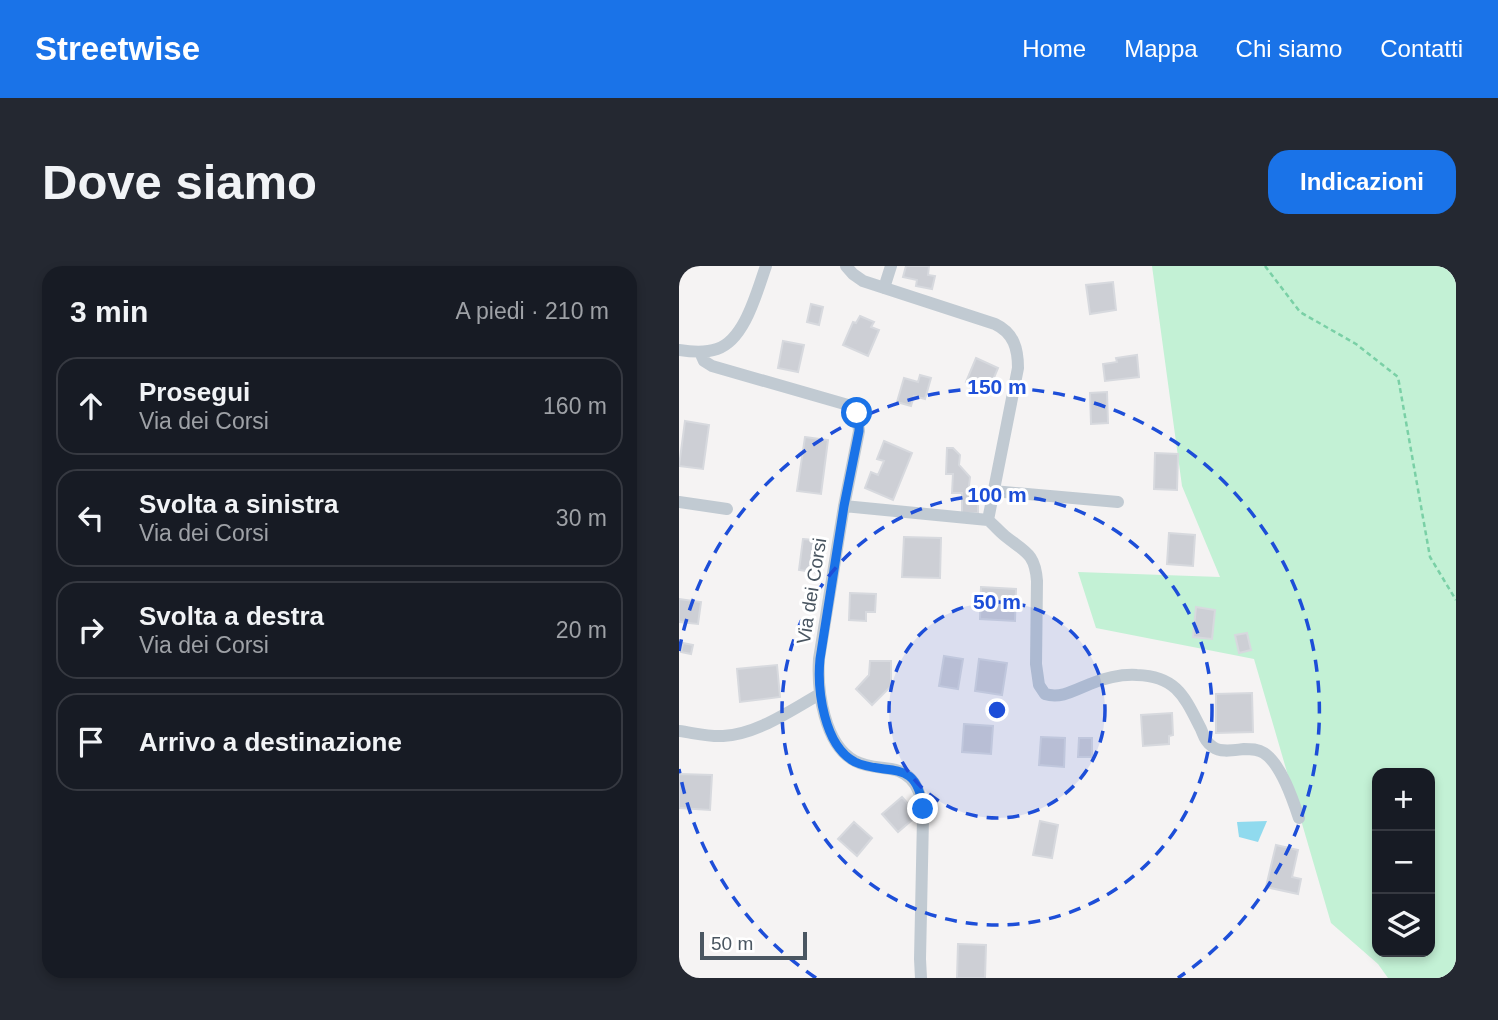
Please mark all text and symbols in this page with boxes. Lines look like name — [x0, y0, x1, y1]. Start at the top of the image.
text: Streetwise — [35, 30, 200, 67]
text: Home — [1022, 35, 1086, 62]
text: Mappa — [1124, 35, 1198, 62]
text: Chi siamo — [1236, 35, 1342, 62]
text: Contatti — [1380, 35, 1463, 62]
button: Indicazioni — [1268, 150, 1456, 214]
text: Dove siamo — [42, 155, 317, 209]
text: 3 min — [70, 295, 148, 328]
text: A piedi · 210 m — [456, 298, 609, 324]
text: 150 m — [967, 375, 1027, 398]
text: Prosegui — [139, 377, 250, 407]
icon: ahead — [72, 387, 110, 425]
text: 160 m — [543, 393, 607, 419]
route start — [841, 397, 872, 428]
text: Via dei Corsi — [139, 408, 269, 434]
text: 100 m — [967, 483, 1027, 506]
text: Svolta a sinistra — [139, 489, 338, 519]
icon: left — [72, 499, 110, 537]
text: 30 m — [556, 505, 607, 531]
text: Via dei Corsi — [139, 520, 269, 546]
street label: Via dei Corsi — [793, 536, 830, 646]
text: 50 m — [973, 590, 1021, 613]
text: Svolta a destra — [139, 601, 324, 631]
icon: right — [72, 611, 110, 649]
text: 20 m — [556, 617, 607, 643]
text: Via dei Corsi — [139, 632, 269, 658]
centre of rings — [985, 698, 1009, 722]
icon: arrive — [72, 723, 110, 761]
text: Arrivo a destinazione — [139, 727, 402, 757]
map controls — [1372, 768, 1435, 957]
button: + — [1372, 768, 1435, 831]
route end — [907, 793, 938, 824]
button: − — [1372, 831, 1435, 894]
button: layers — [1372, 894, 1435, 957]
scale bar — [700, 929, 807, 961]
text: 50 m — [711, 933, 753, 954]

